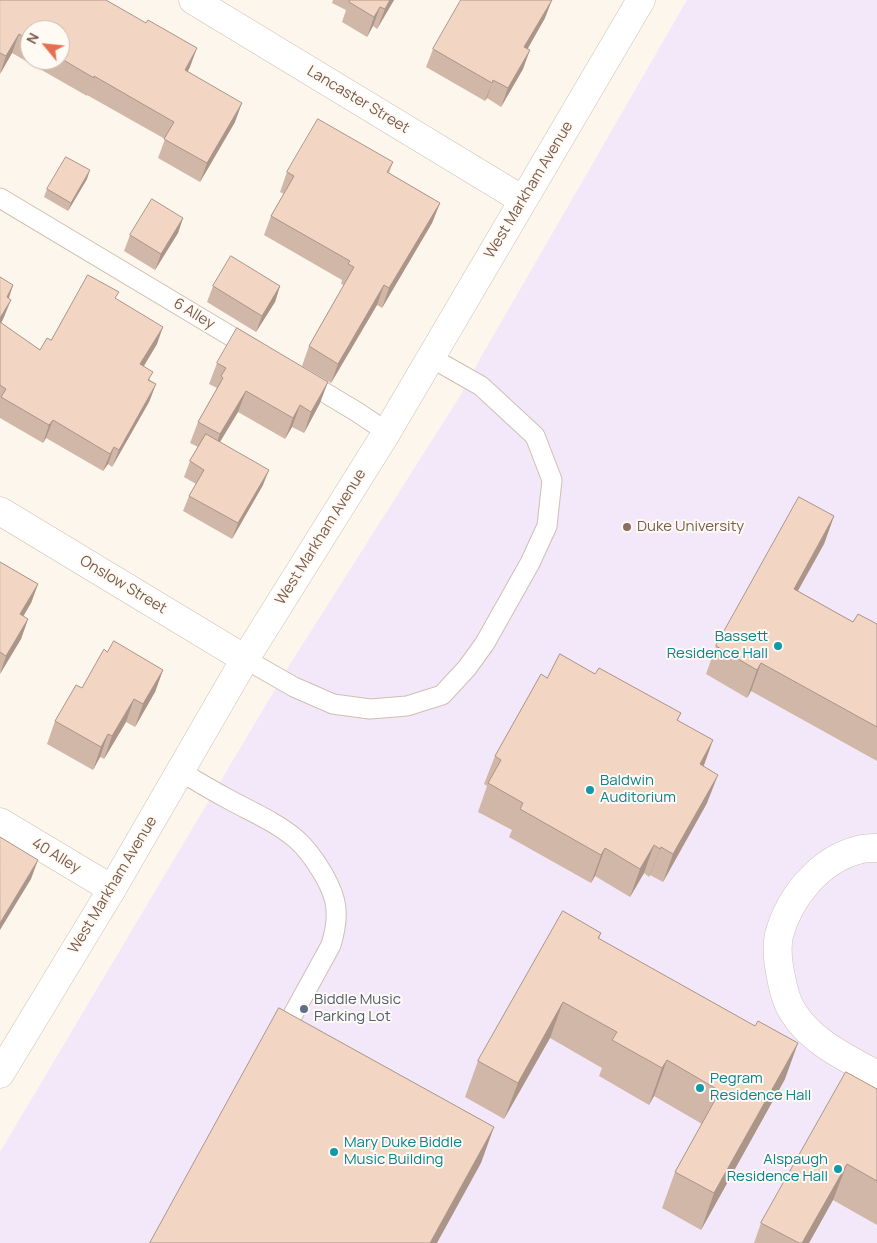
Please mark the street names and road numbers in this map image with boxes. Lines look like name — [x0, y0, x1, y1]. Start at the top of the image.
street label: Lancaster Street — [304, 62, 412, 138]
street label: West Markham Avenue — [481, 118, 577, 262]
street label: 6 Alley — [170, 295, 218, 333]
street label: West Markham Avenue — [272, 466, 370, 608]
street label: Onslow Street — [76, 552, 170, 618]
street label: West Markham Avenue — [65, 813, 161, 957]
street label: 40 Alley — [28, 834, 84, 878]

